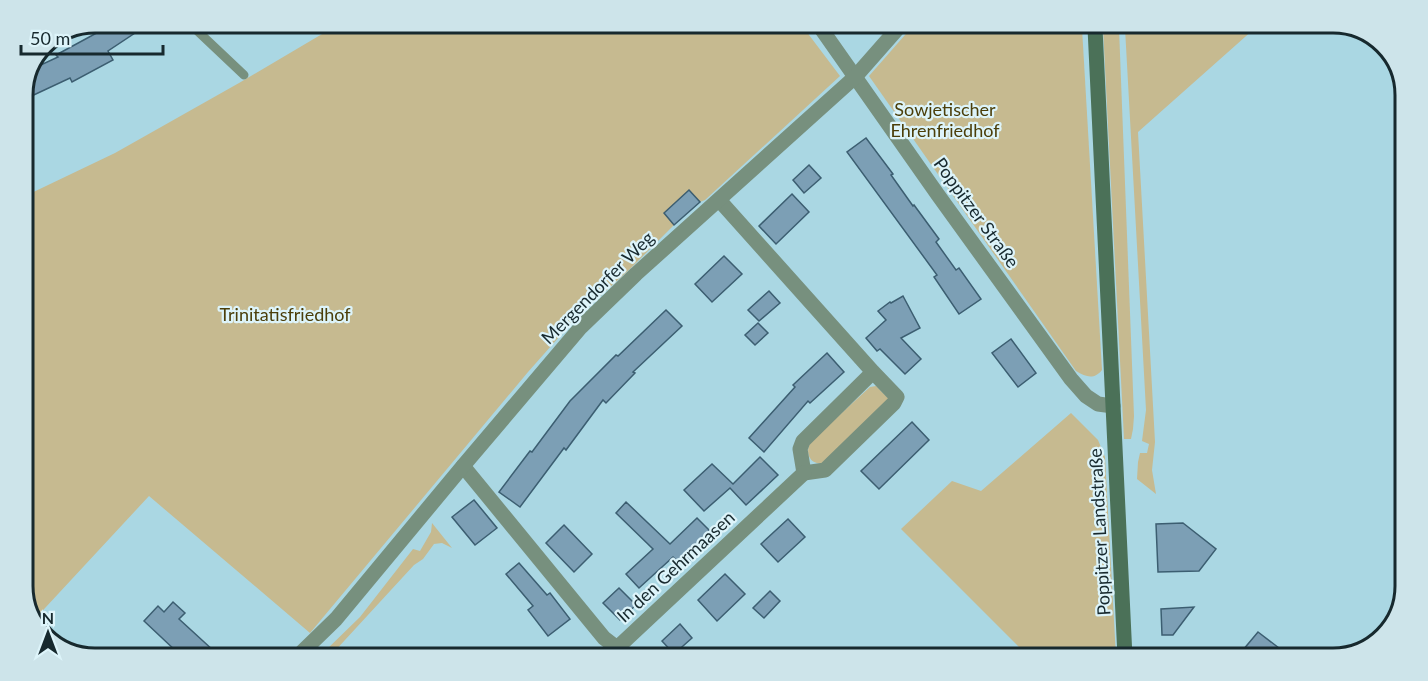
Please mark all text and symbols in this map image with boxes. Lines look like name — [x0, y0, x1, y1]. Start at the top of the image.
scale bar — [21, 18, 164, 56]
text: 50 m — [30, 27, 70, 49]
park label: Sowjetischer Ehrenfriedhof — [890, 98, 1000, 141]
street label: Poppitzer Straße — [929, 153, 1024, 272]
street label: Mergendorfer Weg — [536, 226, 658, 348]
park label: Trinitatisfriedhof — [219, 303, 351, 325]
street label: Poppitzer Landstraße — [1084, 448, 1114, 616]
street label: In den Gehrmaasen — [612, 506, 739, 626]
north arrow — [18, 603, 78, 663]
text: N — [42, 608, 54, 627]

